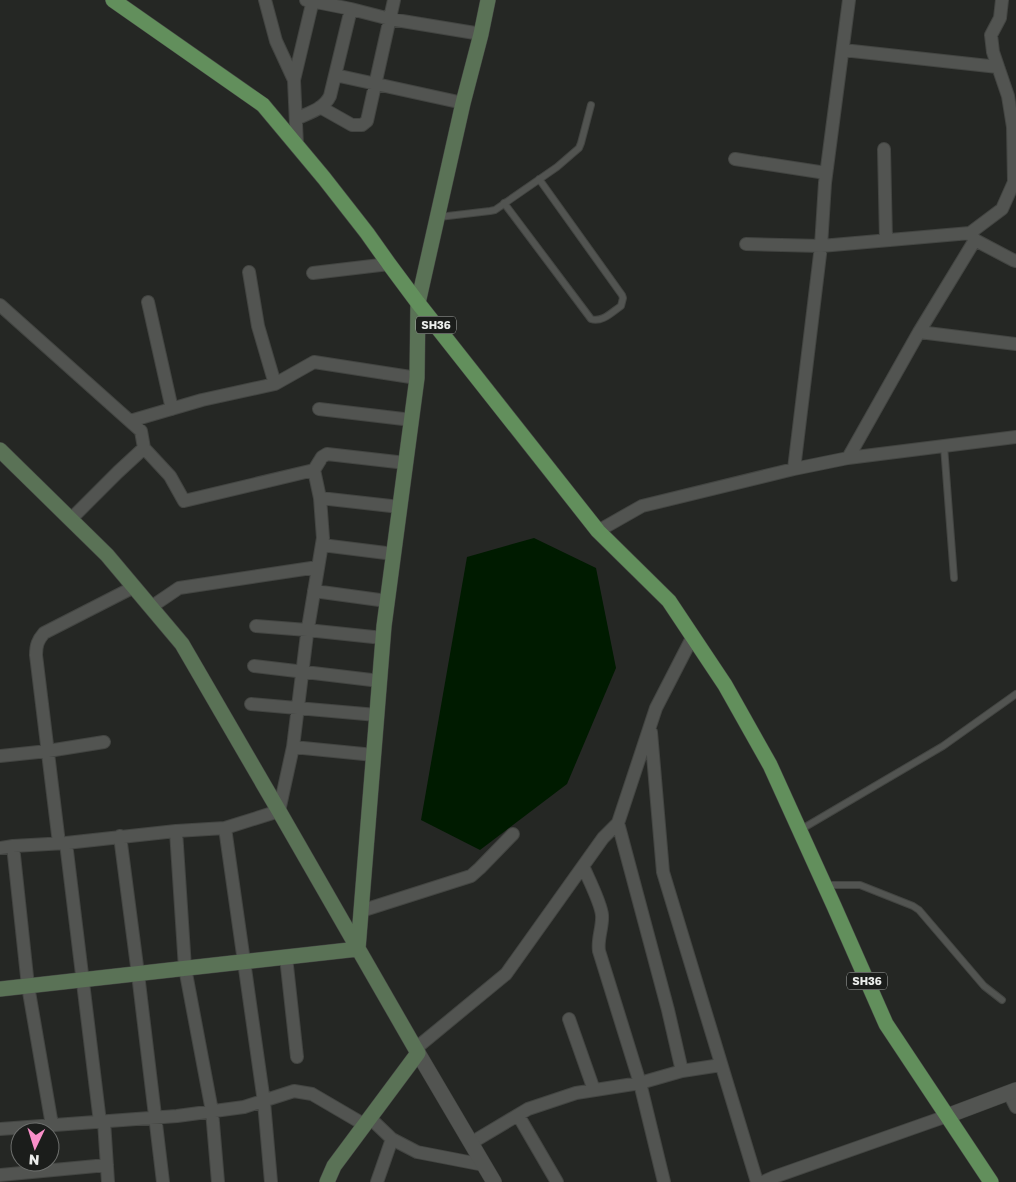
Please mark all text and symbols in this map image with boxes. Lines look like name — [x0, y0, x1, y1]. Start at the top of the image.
road number: SH36 — [416, 316, 456, 334]
road number: SH36 — [847, 972, 887, 989]
north arrow — [10, 1122, 60, 1172]
text: N — [28, 1152, 40, 1169]

